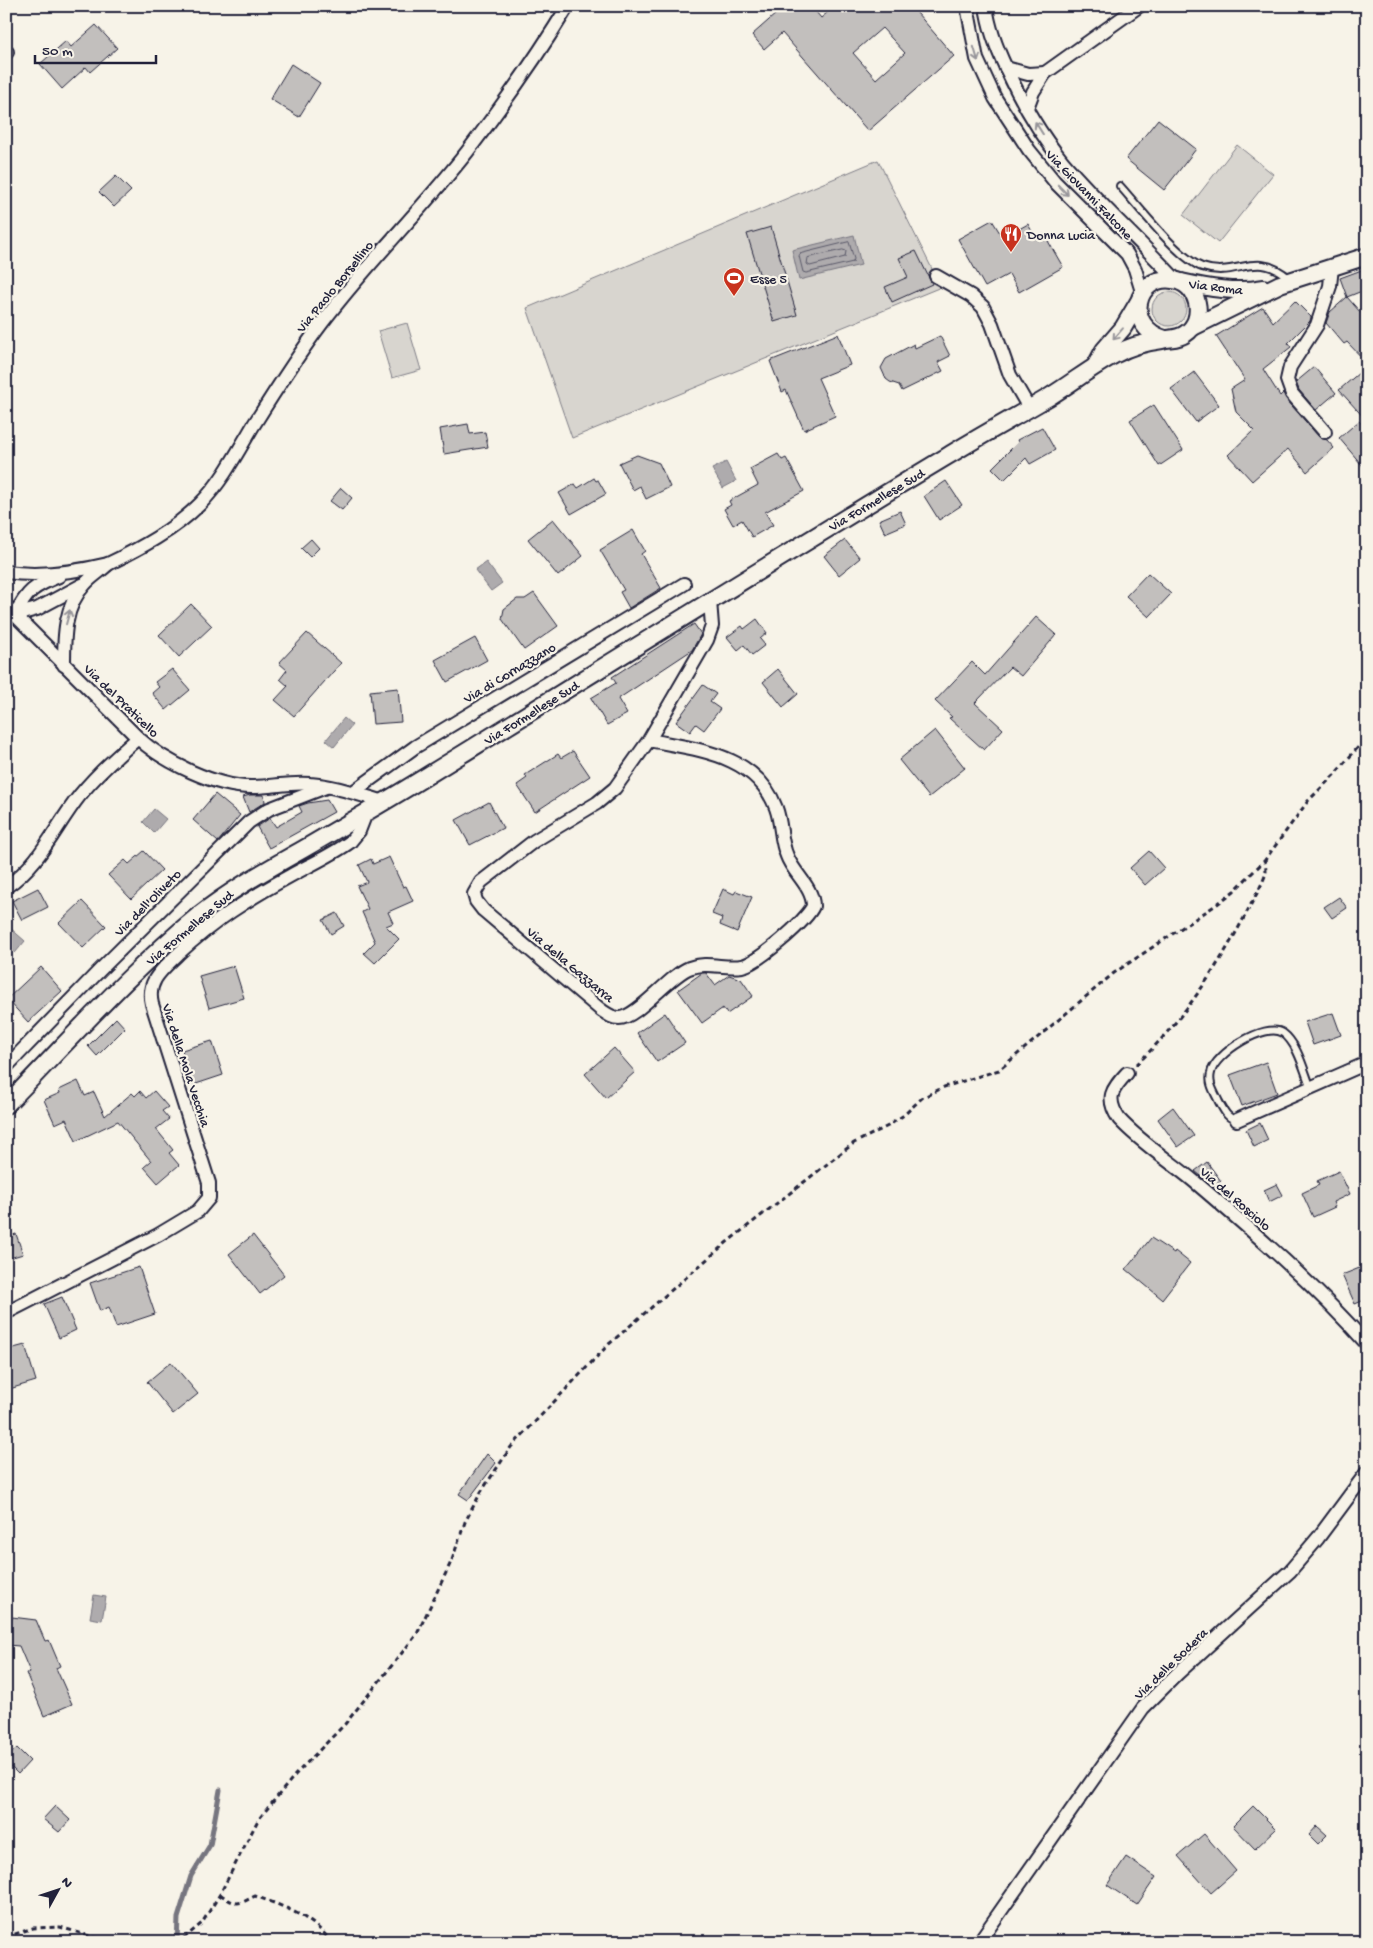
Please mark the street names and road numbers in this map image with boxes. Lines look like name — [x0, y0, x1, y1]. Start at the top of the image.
street label: Via Giovanni Falcone — [1040, 146, 1136, 245]
street label: Via Paolo Borsellino — [293, 238, 378, 338]
street label: Via Roma — [1187, 277, 1245, 300]
street label: Via Formellese Sud — [825, 465, 930, 537]
street label: Via di Cornazzano — [460, 640, 560, 709]
street label: Via del Praticello — [78, 661, 162, 742]
street label: Via Formellese Sud — [481, 677, 584, 751]
street label: Via dell'Oliveto — [111, 867, 186, 942]
street label: Via Formellese Sud — [143, 886, 239, 971]
street label: Via della Gazzarra — [521, 924, 618, 1008]
street label: Via della Mola Vecchia — [156, 1001, 213, 1131]
street label: Via del Rosciolo — [1194, 1164, 1273, 1235]
street label: Via delle Sodera — [1131, 1625, 1213, 1705]

